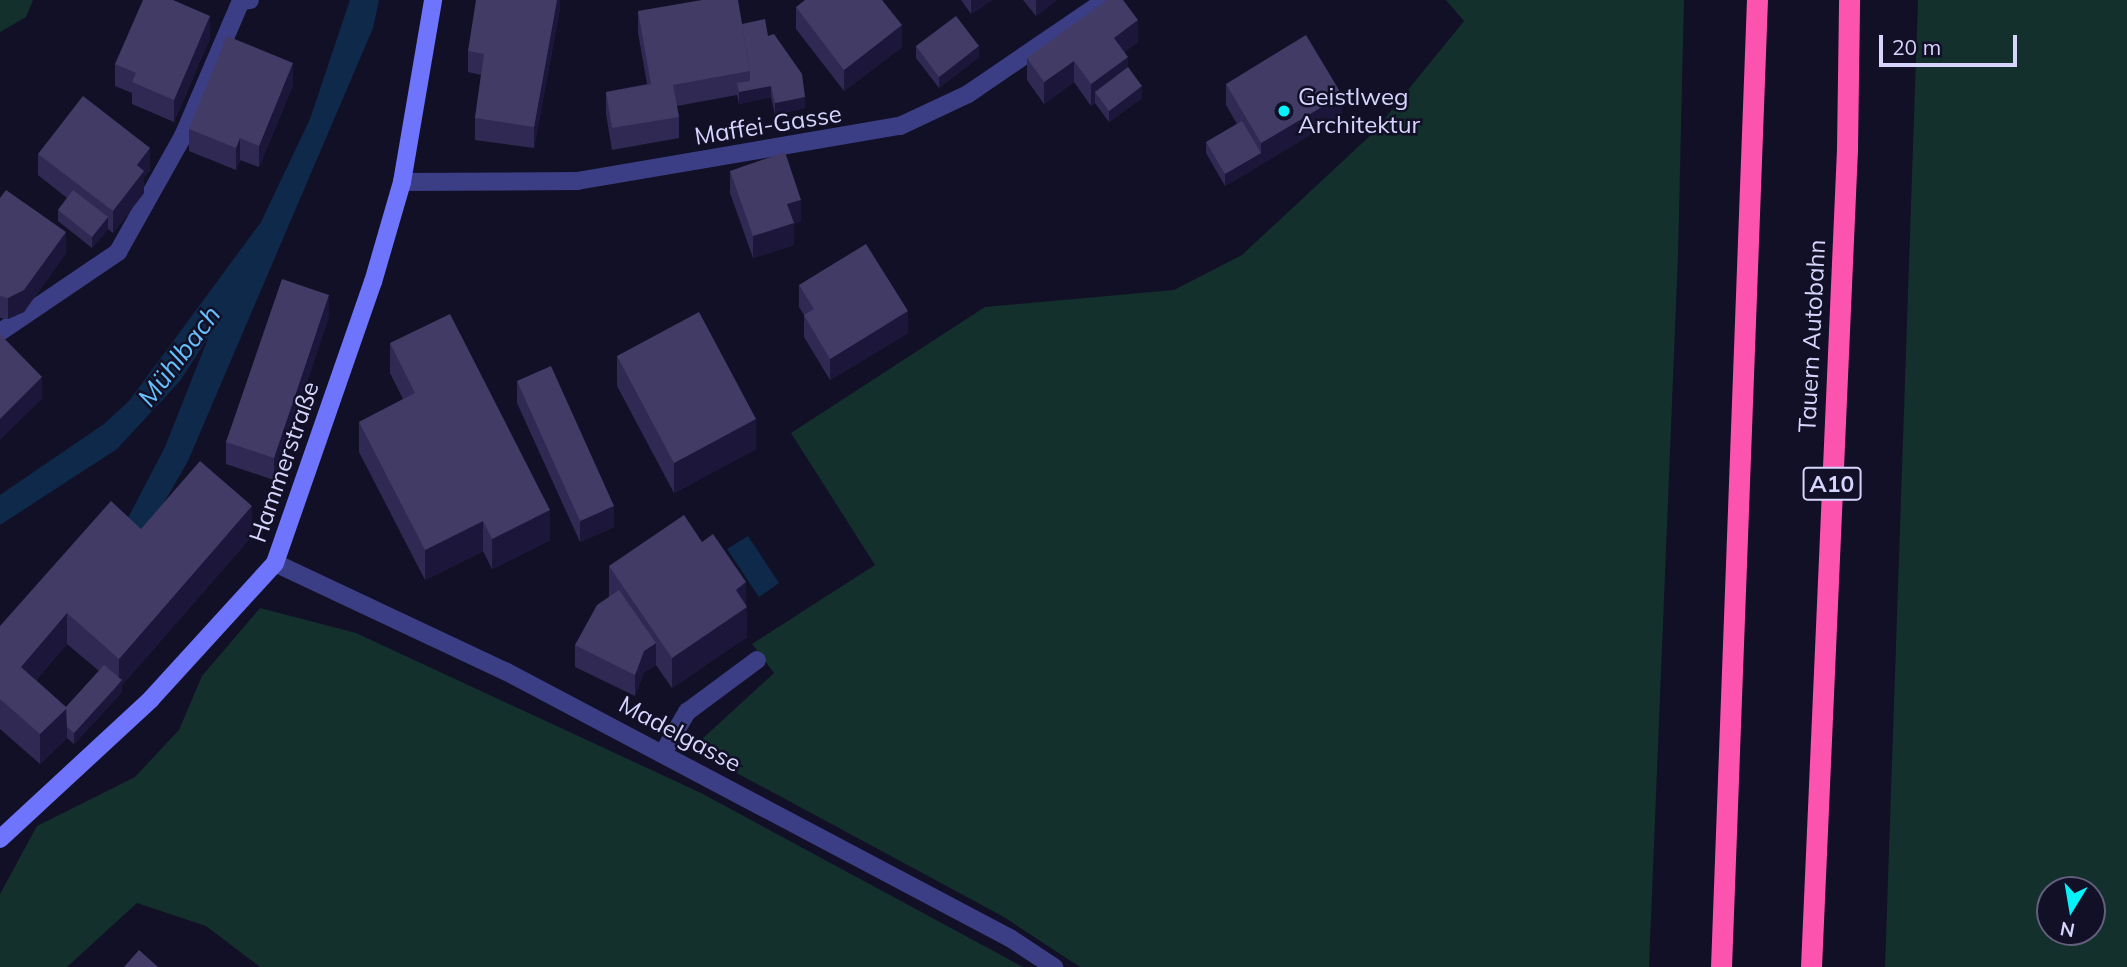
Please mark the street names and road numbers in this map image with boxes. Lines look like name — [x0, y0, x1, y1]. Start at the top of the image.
street label: Maffei-Gasse — [692, 99, 844, 151]
street label: Tauern Autobahn — [1793, 239, 1831, 433]
street label: Hammerstraße — [243, 378, 325, 546]
road number: A10 — [1802, 464, 1862, 504]
street label: Madelgasse — [614, 690, 746, 778]

